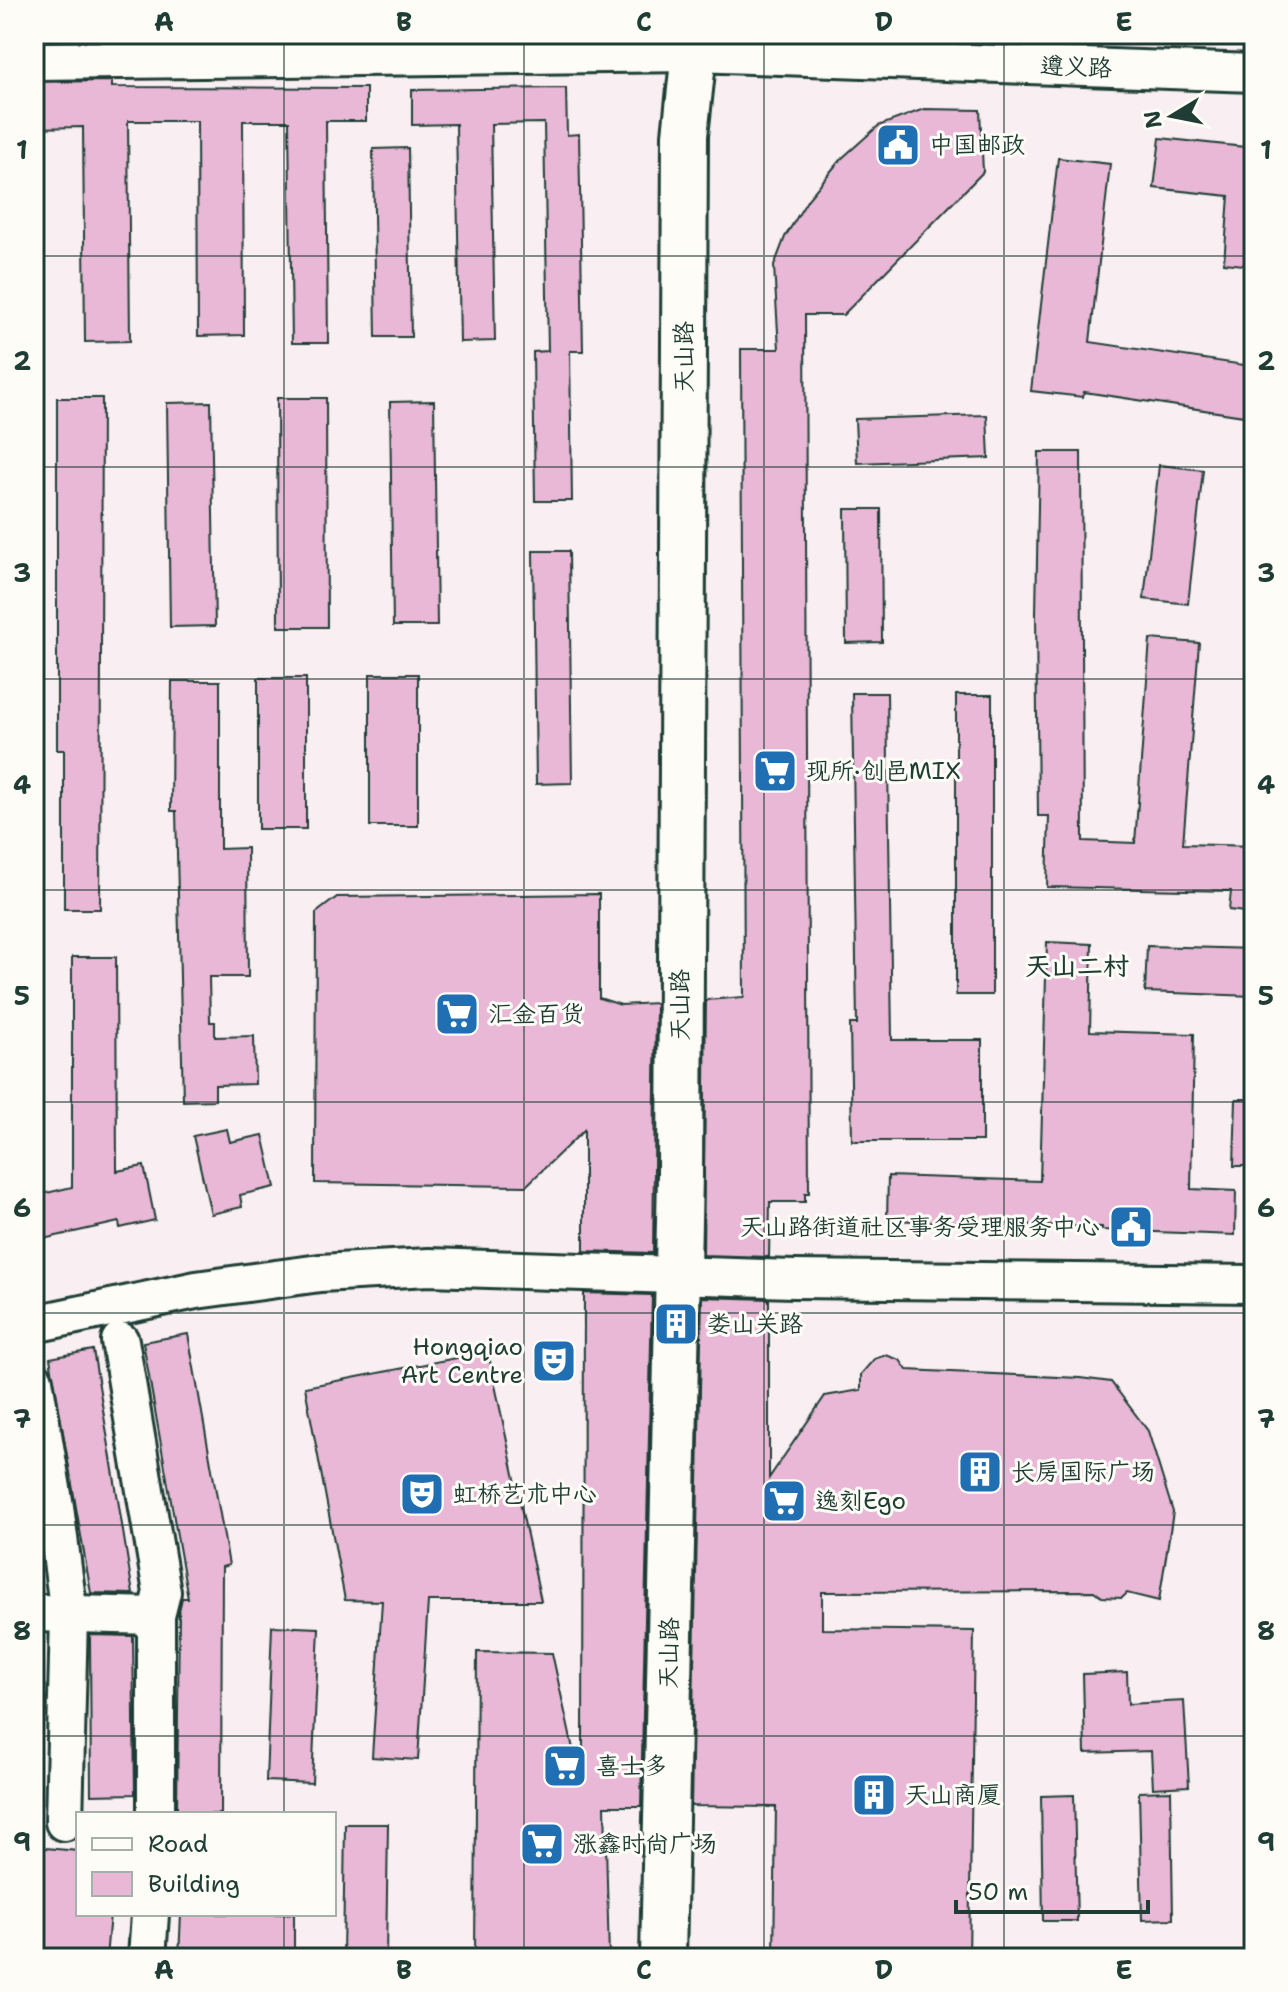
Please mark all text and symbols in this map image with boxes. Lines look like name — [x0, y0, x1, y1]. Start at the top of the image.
text: A — [154, 4, 174, 39]
text: B — [396, 4, 412, 39]
text: C — [636, 4, 652, 39]
text: D — [875, 4, 893, 39]
text: E — [1115, 4, 1133, 39]
street label: 遵义路 — [1039, 50, 1113, 84]
north arrow — [1132, 76, 1212, 156]
text: N — [1137, 108, 1169, 130]
public building icon: 中国邮政 — [874, 121, 922, 169]
place label: 中国邮政 — [929, 129, 1025, 161]
text: 1 — [16, 132, 28, 167]
text: 1 — [1260, 132, 1272, 167]
street label: 天山路 — [668, 321, 700, 393]
text: 2 — [13, 343, 31, 378]
text: 2 — [1257, 343, 1275, 378]
text: 3 — [13, 555, 31, 590]
text: 3 — [1257, 555, 1275, 590]
supermarket icon: 现所·创邑MIX — [751, 747, 799, 795]
place label: 现所·创邑MIX — [806, 755, 961, 787]
text: 4 — [13, 767, 31, 802]
text: 4 — [1257, 767, 1275, 802]
district label: 天山二村 — [1025, 948, 1129, 983]
street label: 天山路 — [664, 969, 696, 1041]
text: 5 — [14, 978, 30, 1013]
text: 5 — [1258, 978, 1274, 1013]
supermarket icon: 汇金百货 — [433, 990, 481, 1038]
place label: 汇金百货 — [488, 998, 584, 1030]
text: 6 — [13, 1190, 31, 1225]
text: 6 — [1257, 1190, 1275, 1225]
public building icon: 天山路街道社区事务受理服务中心 — [1107, 1203, 1155, 1251]
place label: 天山路街道社区事务受理服务中心 — [740, 1211, 1100, 1243]
building icon: 娄山关路 — [652, 1300, 700, 1348]
place label: 娄山关路 — [707, 1308, 803, 1340]
place label: Hongqiao Art Centre — [401, 1331, 523, 1391]
theatre icon: Hongqiao Art Centre — [530, 1337, 578, 1385]
text: 7 — [13, 1401, 31, 1436]
text: 7 — [1257, 1401, 1275, 1436]
building icon: 长房国际广场 — [956, 1448, 1004, 1496]
place label: 长房国际广场 — [1011, 1456, 1155, 1488]
theatre icon: 虹桥艺术中心 — [398, 1470, 446, 1518]
supermarket icon: 逸刻Ego — [760, 1477, 808, 1525]
place label: 虹桥艺术中心 — [453, 1478, 597, 1510]
place label: 逸刻Ego — [815, 1485, 906, 1517]
text: 8 — [13, 1613, 31, 1648]
text: 8 — [1257, 1613, 1275, 1648]
street label: 天山路 — [652, 1617, 686, 1689]
supermarket icon: 喜士多 — [541, 1742, 589, 1790]
place label: 喜士多 — [596, 1750, 668, 1782]
building icon: 天山商厦 — [850, 1771, 898, 1819]
place label: 天山商厦 — [905, 1779, 1001, 1811]
legend — [76, 1812, 336, 1916]
supermarket icon: 涨鑫时尚广场 — [518, 1820, 566, 1868]
text: 9 — [13, 1824, 31, 1859]
text: 9 — [1257, 1824, 1275, 1859]
text: Road — [148, 1828, 208, 1860]
place label: 涨鑫时尚广场 — [573, 1828, 717, 1860]
scale bar — [956, 1864, 1148, 1914]
text: Building — [148, 1868, 240, 1900]
text: 50 m — [968, 1876, 1028, 1908]
text: A — [154, 1952, 174, 1987]
text: B — [396, 1952, 412, 1987]
text: C — [636, 1952, 652, 1987]
text: D — [875, 1952, 893, 1987]
text: E — [1115, 1952, 1133, 1987]

